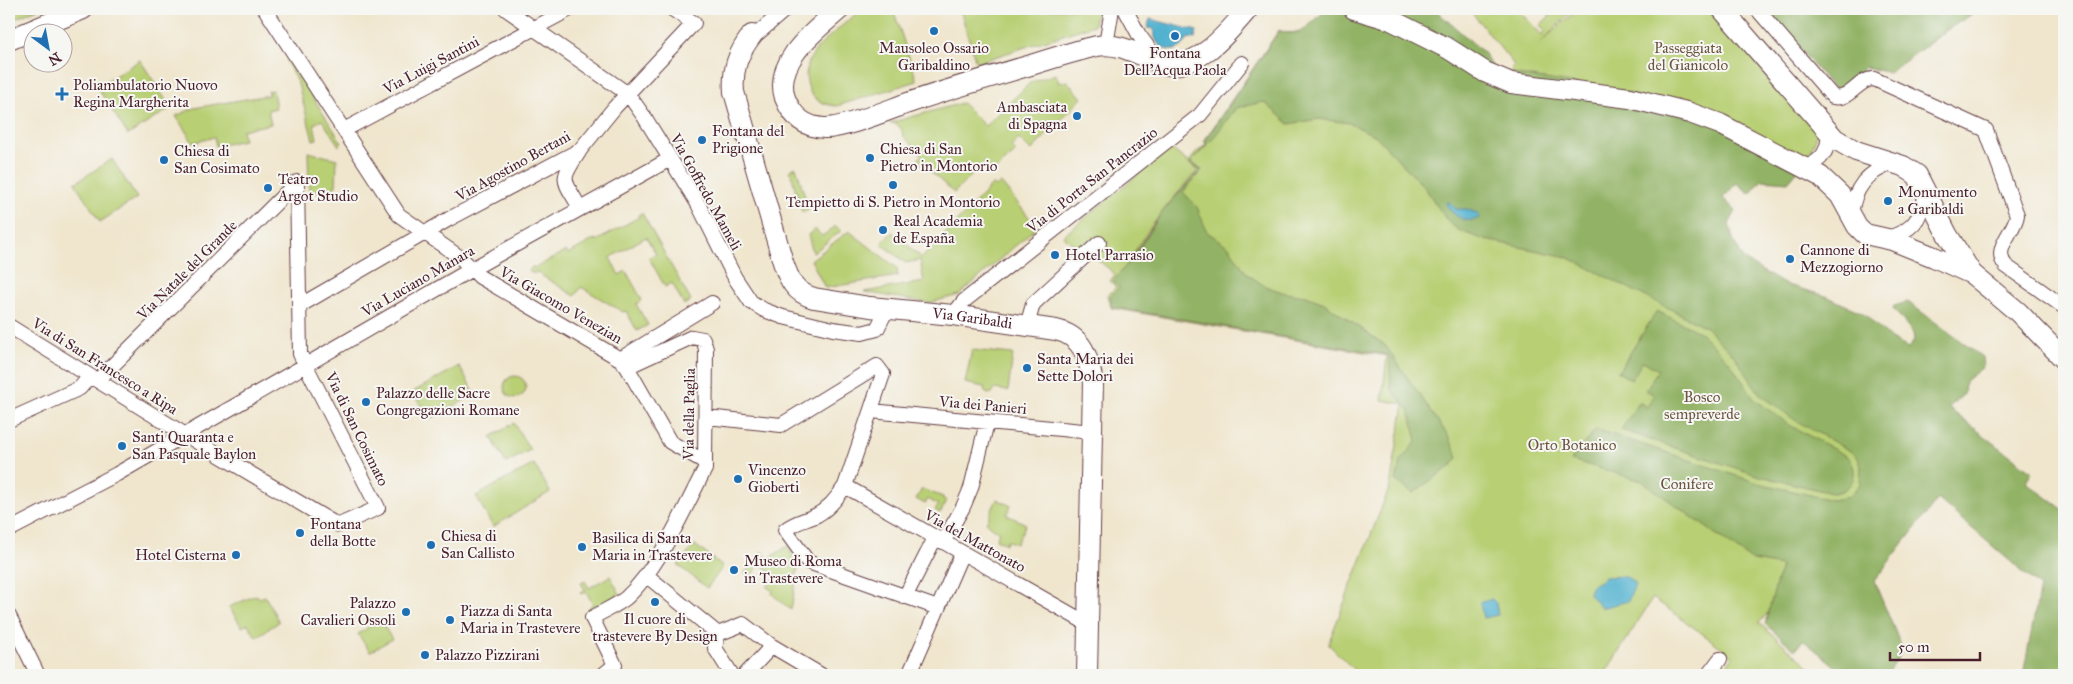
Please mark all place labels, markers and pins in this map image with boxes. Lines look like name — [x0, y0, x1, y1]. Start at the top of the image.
marker: Mausoleo Ossario Garibaldino — [928, 25, 940, 37]
marker: Fontana Dell'Acqua Paola — [1169, 30, 1181, 42]
place label: Mausoleo Ossario Garibaldino — [879, 39, 989, 74]
place label: Fontana Dell'Acqua Paola — [1123, 44, 1227, 80]
place label: Poliambulatorio Nuovo Regina Margherita — [73, 76, 218, 111]
marker: Poliambulatorio Nuovo Regina Margherita — [55, 87, 69, 101]
place label: Ambasciata di Spagna — [996, 98, 1068, 133]
marker: Ambasciata di Spagna — [1071, 110, 1083, 122]
place label: Fontana del Prigione — [712, 122, 785, 157]
marker: Fontana del Prigione — [696, 134, 708, 146]
place label: Chiesa di San Pietro in Montorio — [880, 140, 998, 175]
place label: Chiesa di San Cosimato — [174, 142, 260, 177]
marker: Chiesa di San Pietro in Montorio — [864, 152, 876, 164]
marker: Chiesa di San Cosimato — [158, 154, 170, 166]
place label: Teatro Argot Studio — [277, 170, 358, 205]
marker: Tempietto di S. Pietro in Montorio — [887, 179, 899, 191]
marker: Teatro Argot Studio — [262, 182, 274, 194]
place label: Monumento a Garibaldi — [1898, 183, 1977, 218]
place label: Tempietto di S. Pietro in Montorio — [786, 193, 1001, 211]
marker: Monumento a Garibaldi — [1882, 195, 1894, 207]
place label: Real Academia de España — [893, 212, 984, 247]
marker: Real Academia de España — [877, 224, 889, 236]
place label: Cannone di Mezzogiorno — [1800, 241, 1884, 276]
place label: Hotel Parrasio — [1065, 246, 1154, 264]
marker: Hotel Parrasio — [1049, 249, 1061, 261]
marker: Cannone di Mezzogiorno — [1784, 253, 1796, 265]
place label: Santa Maria dei Sette Dolori — [1037, 350, 1134, 385]
marker: Santa Maria dei Sette Dolori — [1021, 362, 1033, 374]
place label: Palazzo delle Sacre Congregazioni Romane — [376, 384, 520, 419]
marker: Palazzo delle Sacre Congregazioni Romane — [360, 396, 372, 408]
place label: Santi Quaranta e San Pasquale Baylon — [132, 428, 256, 464]
marker: Santi Quaranta e San Pasquale Baylon — [116, 440, 128, 452]
place label: Vincenzo Gioberti — [747, 461, 806, 496]
marker: Vincenzo Gioberti — [732, 473, 744, 485]
place label: Fontana della Botte — [310, 515, 376, 550]
marker: Fontana della Botte — [294, 527, 306, 539]
place label: Chiesa di San Callisto — [441, 527, 515, 562]
place label: Basilica di Santa Maria in Trastevere — [592, 529, 712, 564]
marker: Chiesa di San Callisto — [425, 539, 437, 551]
marker: Basilica di Santa Maria in Trastevere — [576, 541, 588, 553]
place label: Hotel Cisterna — [135, 546, 227, 564]
marker: Hotel Cisterna — [230, 549, 242, 561]
place label: Museo di Roma in Trastevere — [744, 552, 842, 587]
marker: Museo di Roma in Trastevere — [728, 564, 740, 576]
place label: Palazzo Cavalieri Ossoli — [301, 594, 396, 629]
marker: Il cuore di trastevere By Design — [649, 596, 661, 608]
place label: Piazza di Santa Maria in Trastevere — [460, 602, 580, 637]
marker: Palazzo Cavalieri Ossoli — [400, 606, 412, 618]
place label: Il cuore di trastevere By Design — [592, 610, 718, 645]
marker: Piazza di Santa Maria in Trastevere — [444, 614, 456, 626]
place label: Palazzo Pizzirani — [435, 646, 540, 664]
marker: Palazzo Pizzirani — [419, 649, 431, 661]

